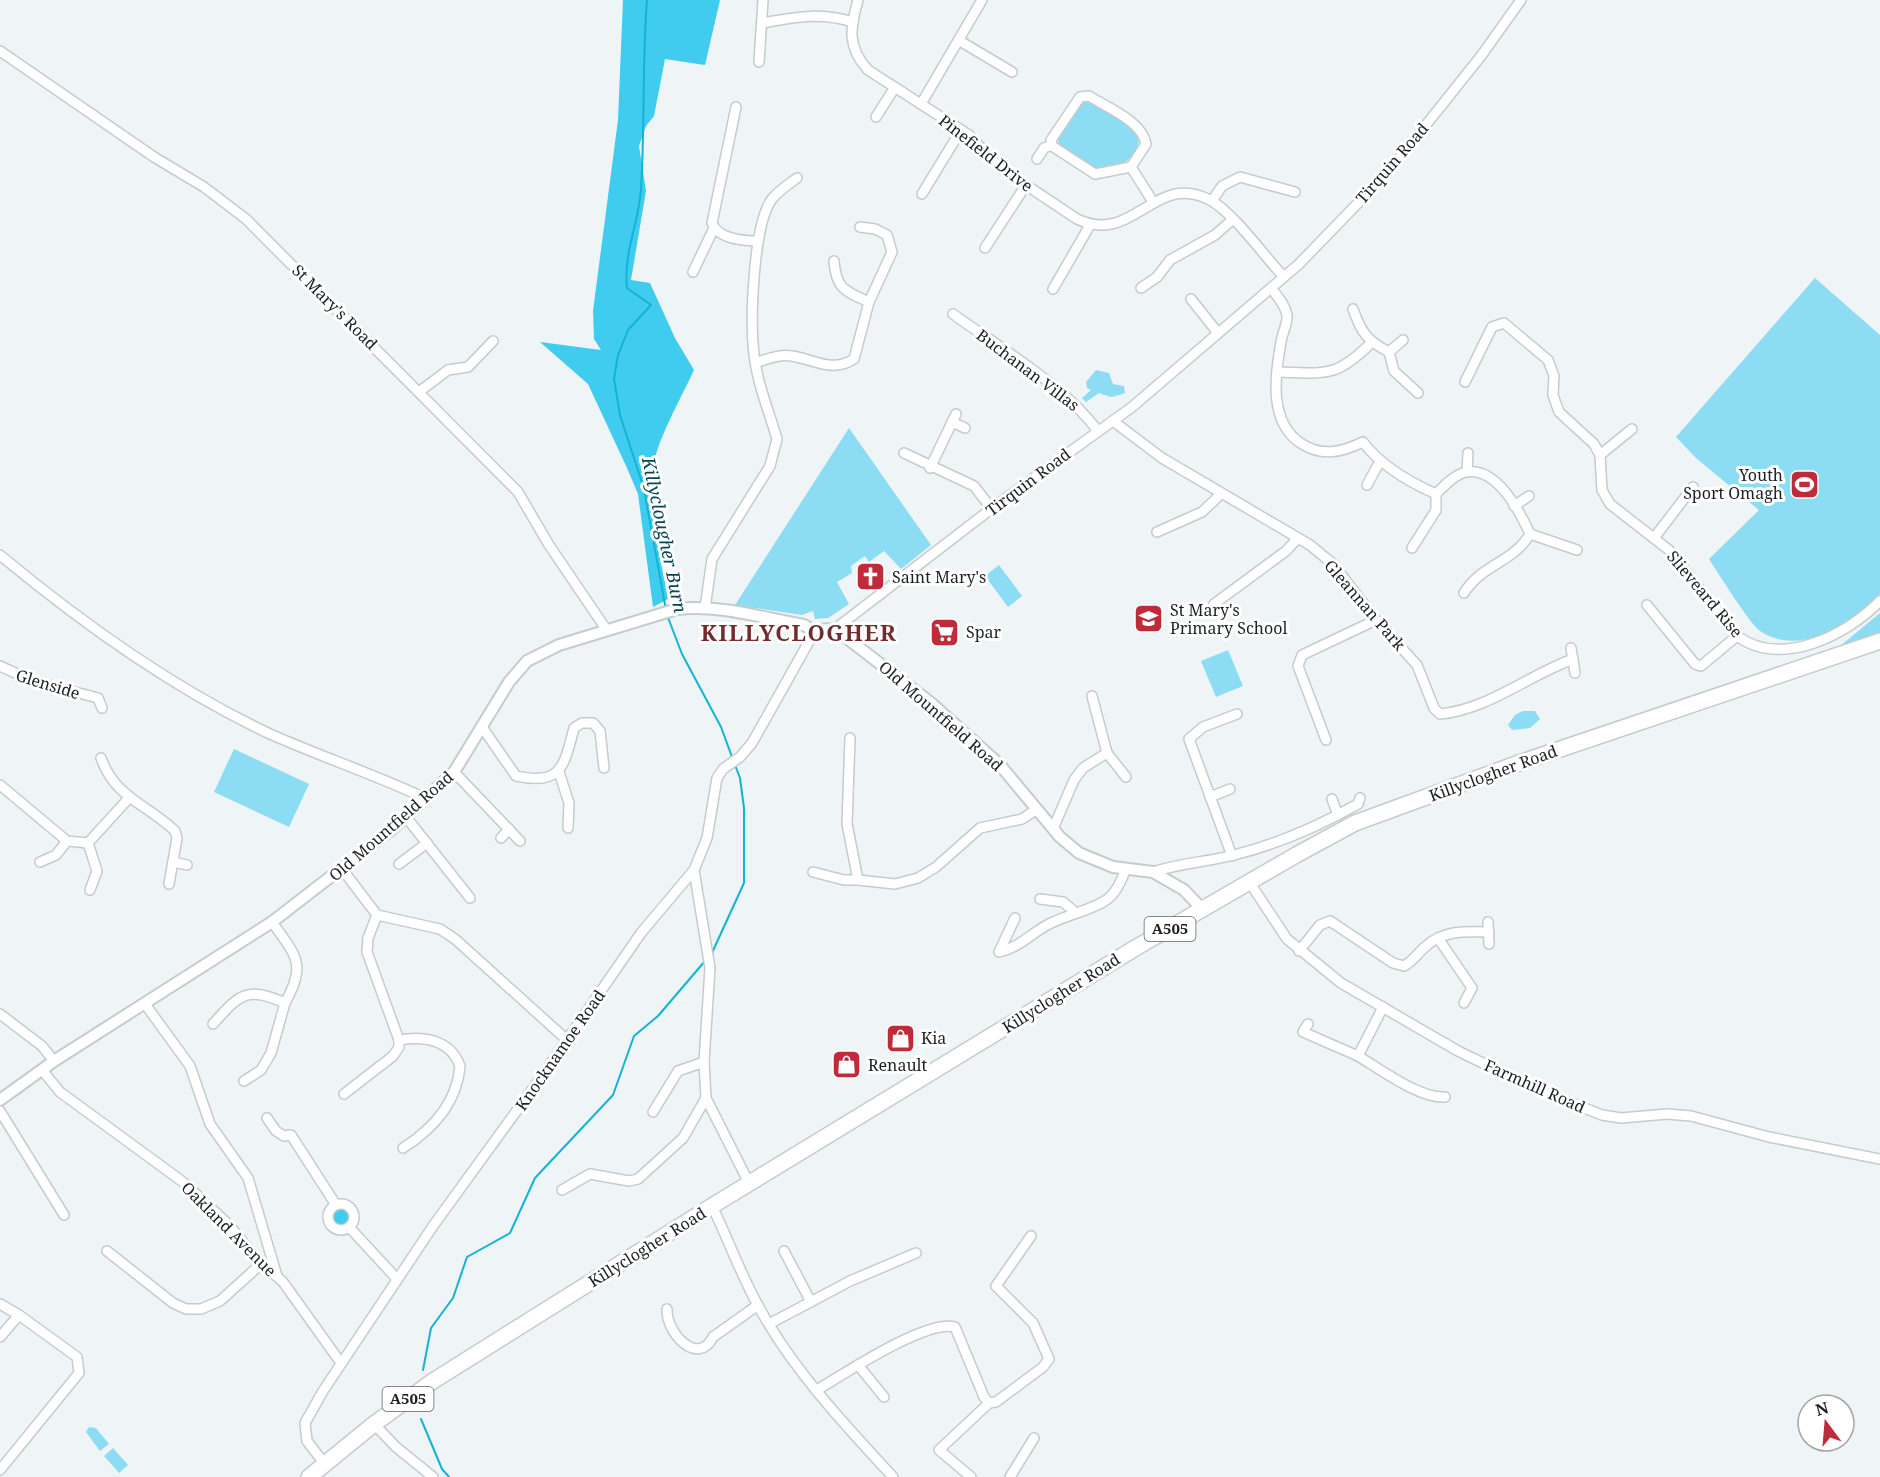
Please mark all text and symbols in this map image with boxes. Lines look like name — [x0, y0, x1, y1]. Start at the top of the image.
street label: Pinefield Drive — [934, 109, 1038, 197]
street label: Tirquin Road — [1351, 118, 1433, 208]
street label: St Mary's Road — [287, 259, 383, 355]
street label: Buchanan Villas — [972, 324, 1084, 416]
street label: Tirquin Road — [981, 443, 1075, 521]
water label: Killyclougher Burn — [637, 454, 693, 615]
place label: Youth Sport Omagh — [1683, 464, 1783, 504]
sports icon: Youth Sport Omagh — [1788, 468, 1820, 500]
street label: Slieveard Rise — [1662, 546, 1748, 642]
street label: Gleannan Park — [1319, 555, 1411, 656]
church icon: Saint Mary's — [855, 561, 887, 593]
place label: Saint Mary's — [892, 566, 986, 588]
place label: St Mary's Primary School — [1170, 599, 1287, 639]
school or university icon: St Mary's Primary School — [1133, 603, 1165, 635]
supermarket icon: Spar — [929, 616, 961, 648]
district label: KILLYCLOGHER — [701, 617, 897, 647]
place label: Spar — [966, 621, 1002, 643]
street label: Old Mountfield Road — [874, 656, 1008, 776]
street label: Glenside — [13, 664, 83, 704]
street label: Killyclogher Road — [1426, 740, 1560, 806]
street label: Old Mountfield Road — [324, 766, 458, 886]
road number: A505 — [1144, 917, 1196, 941]
street label: Killyclogher Road — [998, 948, 1124, 1038]
street label: Knocknamoe Road — [510, 985, 610, 1115]
shop icon: Kia — [884, 1022, 916, 1054]
place label: Kia — [921, 1027, 946, 1049]
shop icon: Renault — [831, 1049, 863, 1081]
place label: Renault — [868, 1054, 928, 1076]
street label: Farmhill Road — [1481, 1054, 1589, 1118]
street label: Oakland Avenue — [177, 1177, 281, 1281]
street label: Killyclogher Road — [584, 1202, 710, 1292]
road number: A505 — [382, 1387, 434, 1411]
north arrow — [1796, 1393, 1856, 1453]
text: N — [1813, 1396, 1831, 1421]

